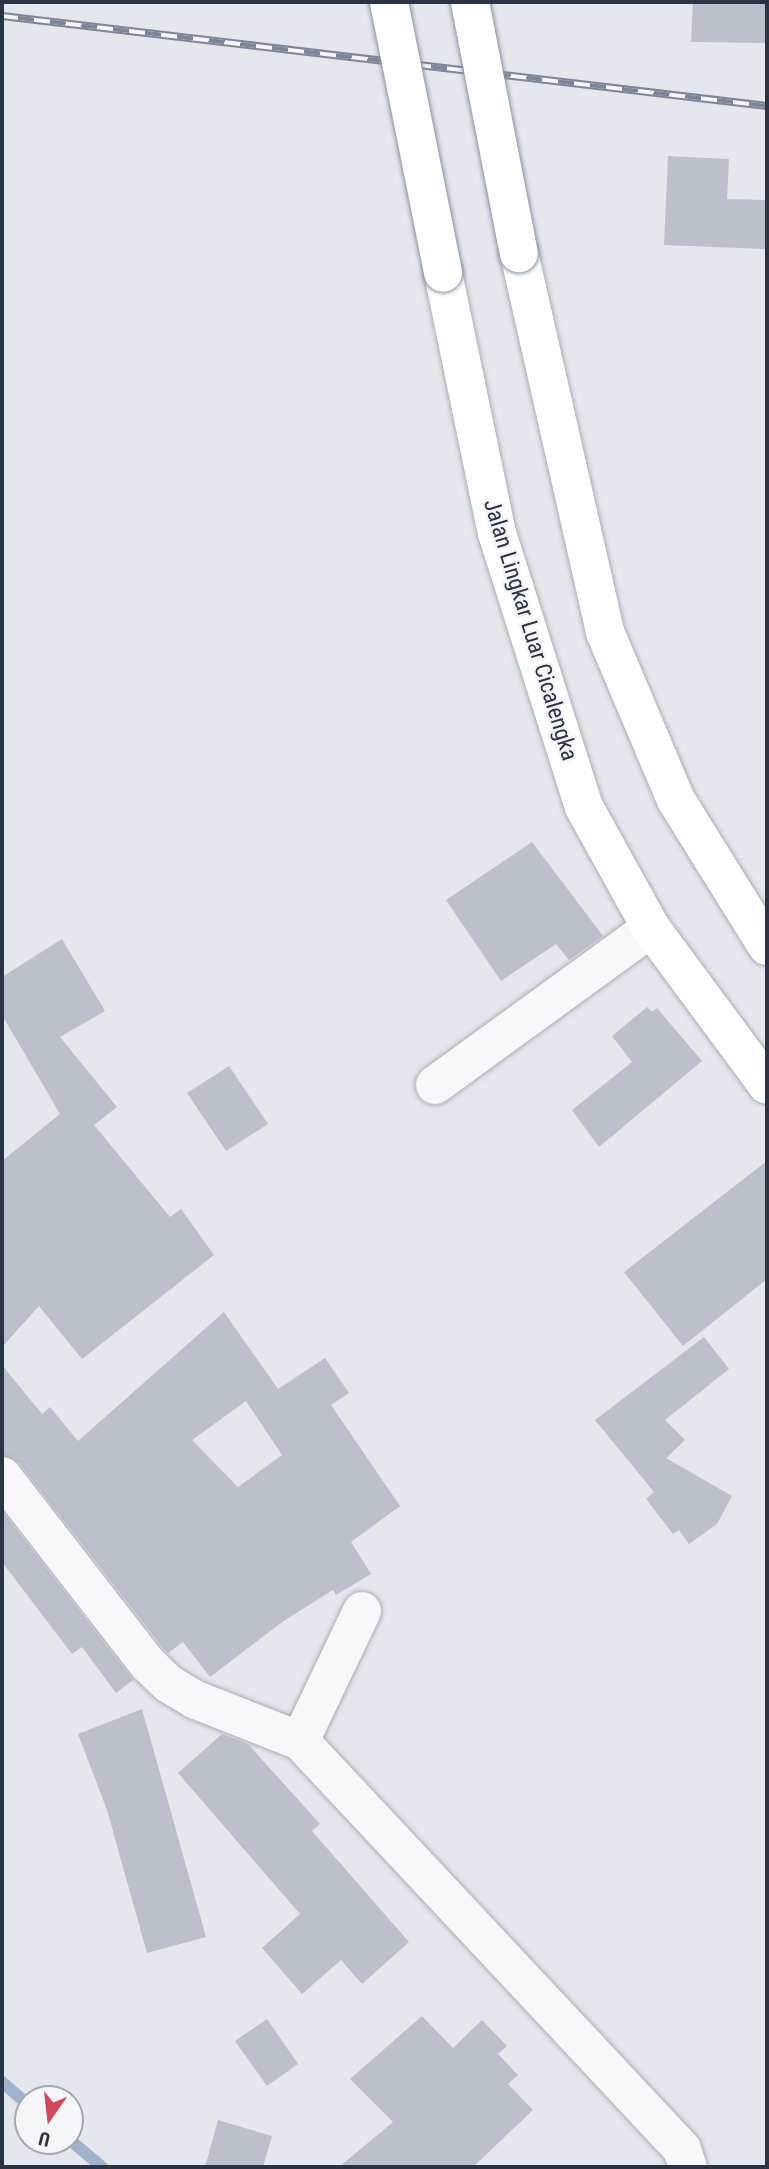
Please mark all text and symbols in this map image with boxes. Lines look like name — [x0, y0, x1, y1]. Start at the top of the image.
street label: Jalan Lingkar Luar Cicalengka — [477, 496, 583, 764]
north arrow — [14, 2085, 84, 2155]
text: U — [36, 2126, 52, 2151]

